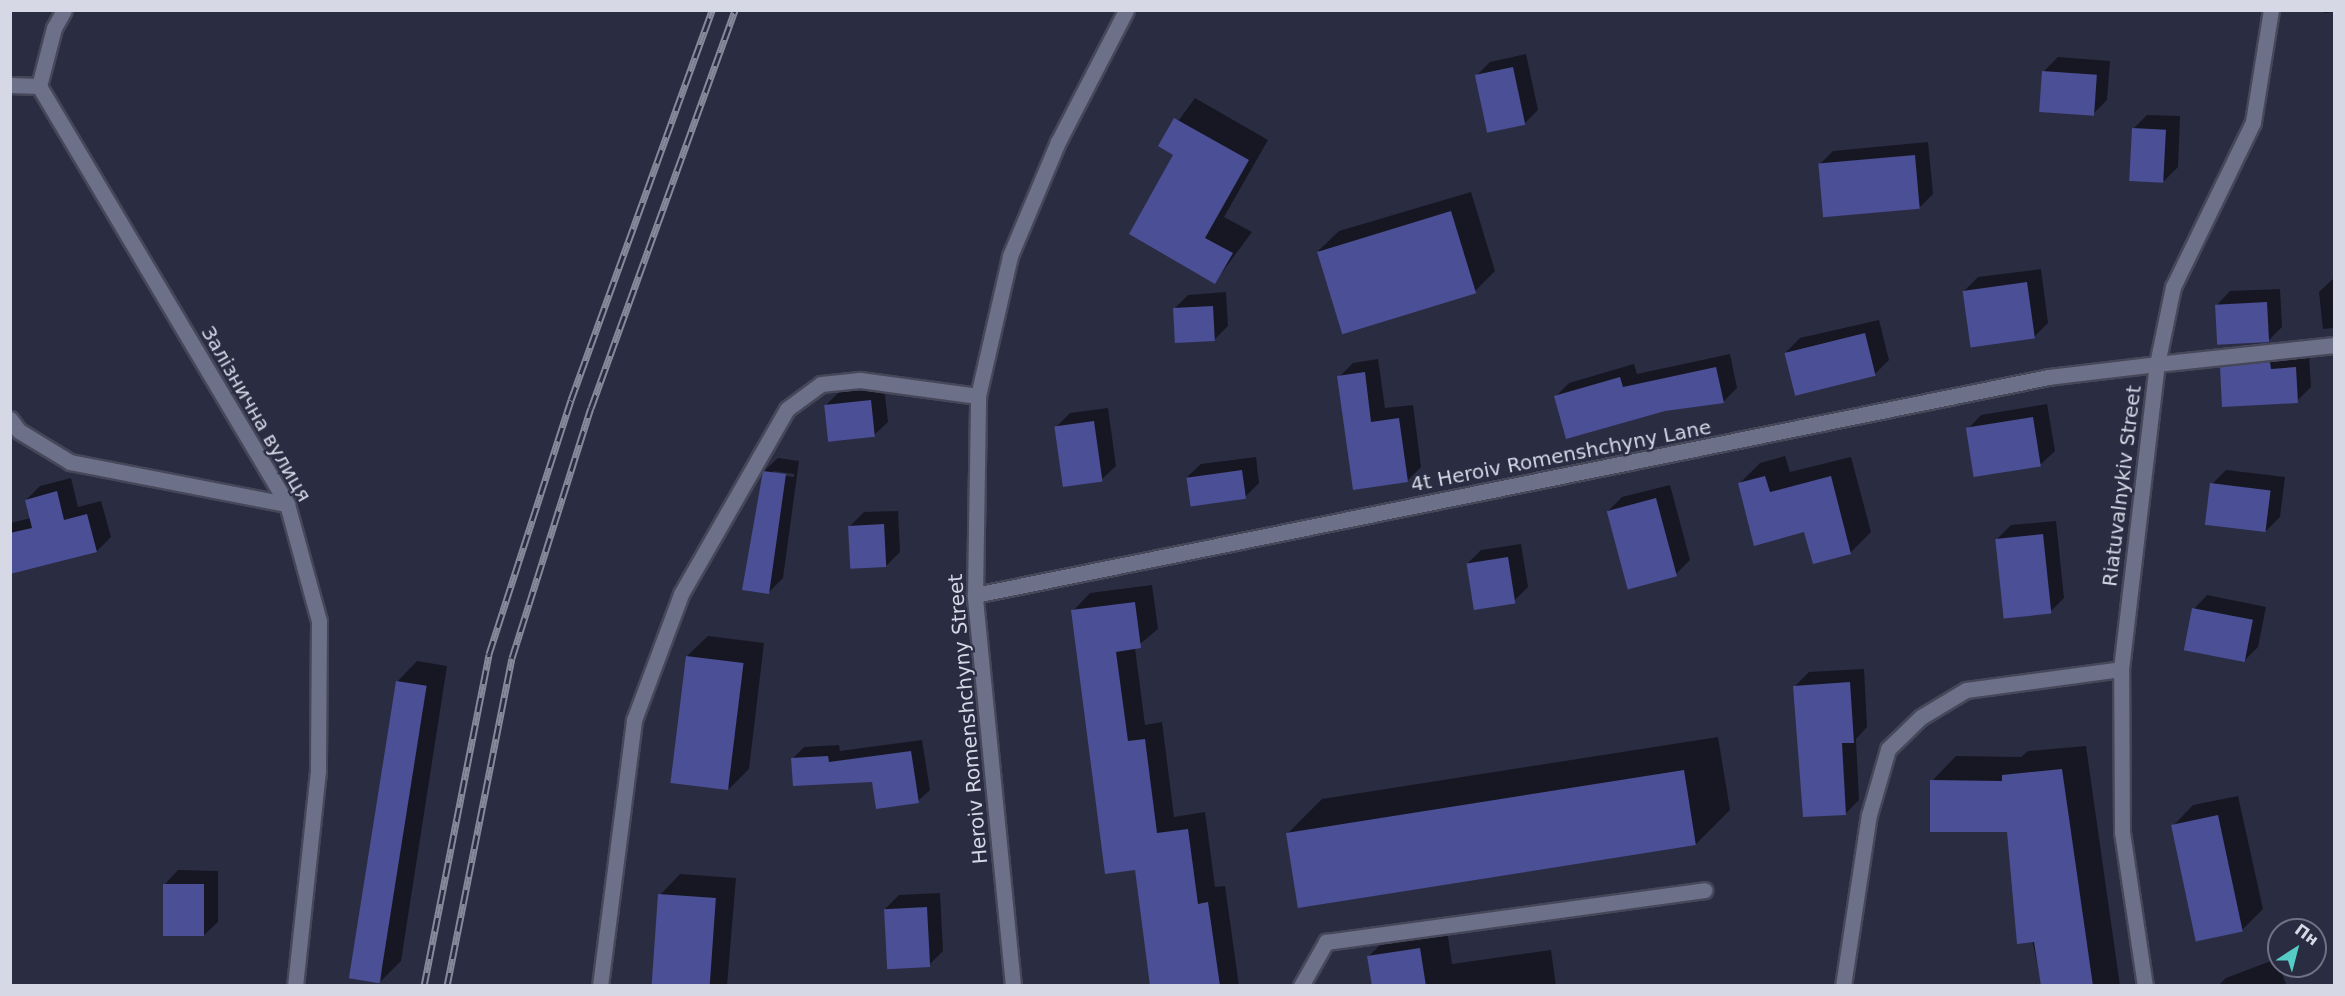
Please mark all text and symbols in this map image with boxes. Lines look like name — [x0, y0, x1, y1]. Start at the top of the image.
street label: Залізнична вулиця — [196, 322, 316, 506]
street label: Riatuvalnykiv Street — [2098, 384, 2146, 588]
street label: 4t Heroiv Romenshchyny Lane — [1409, 415, 1713, 497]
street label: Heroiv Romenshchyny Street — [943, 573, 993, 865]
north arrow — [2267, 918, 2327, 978]
text: Пн — [2291, 920, 2322, 950]

